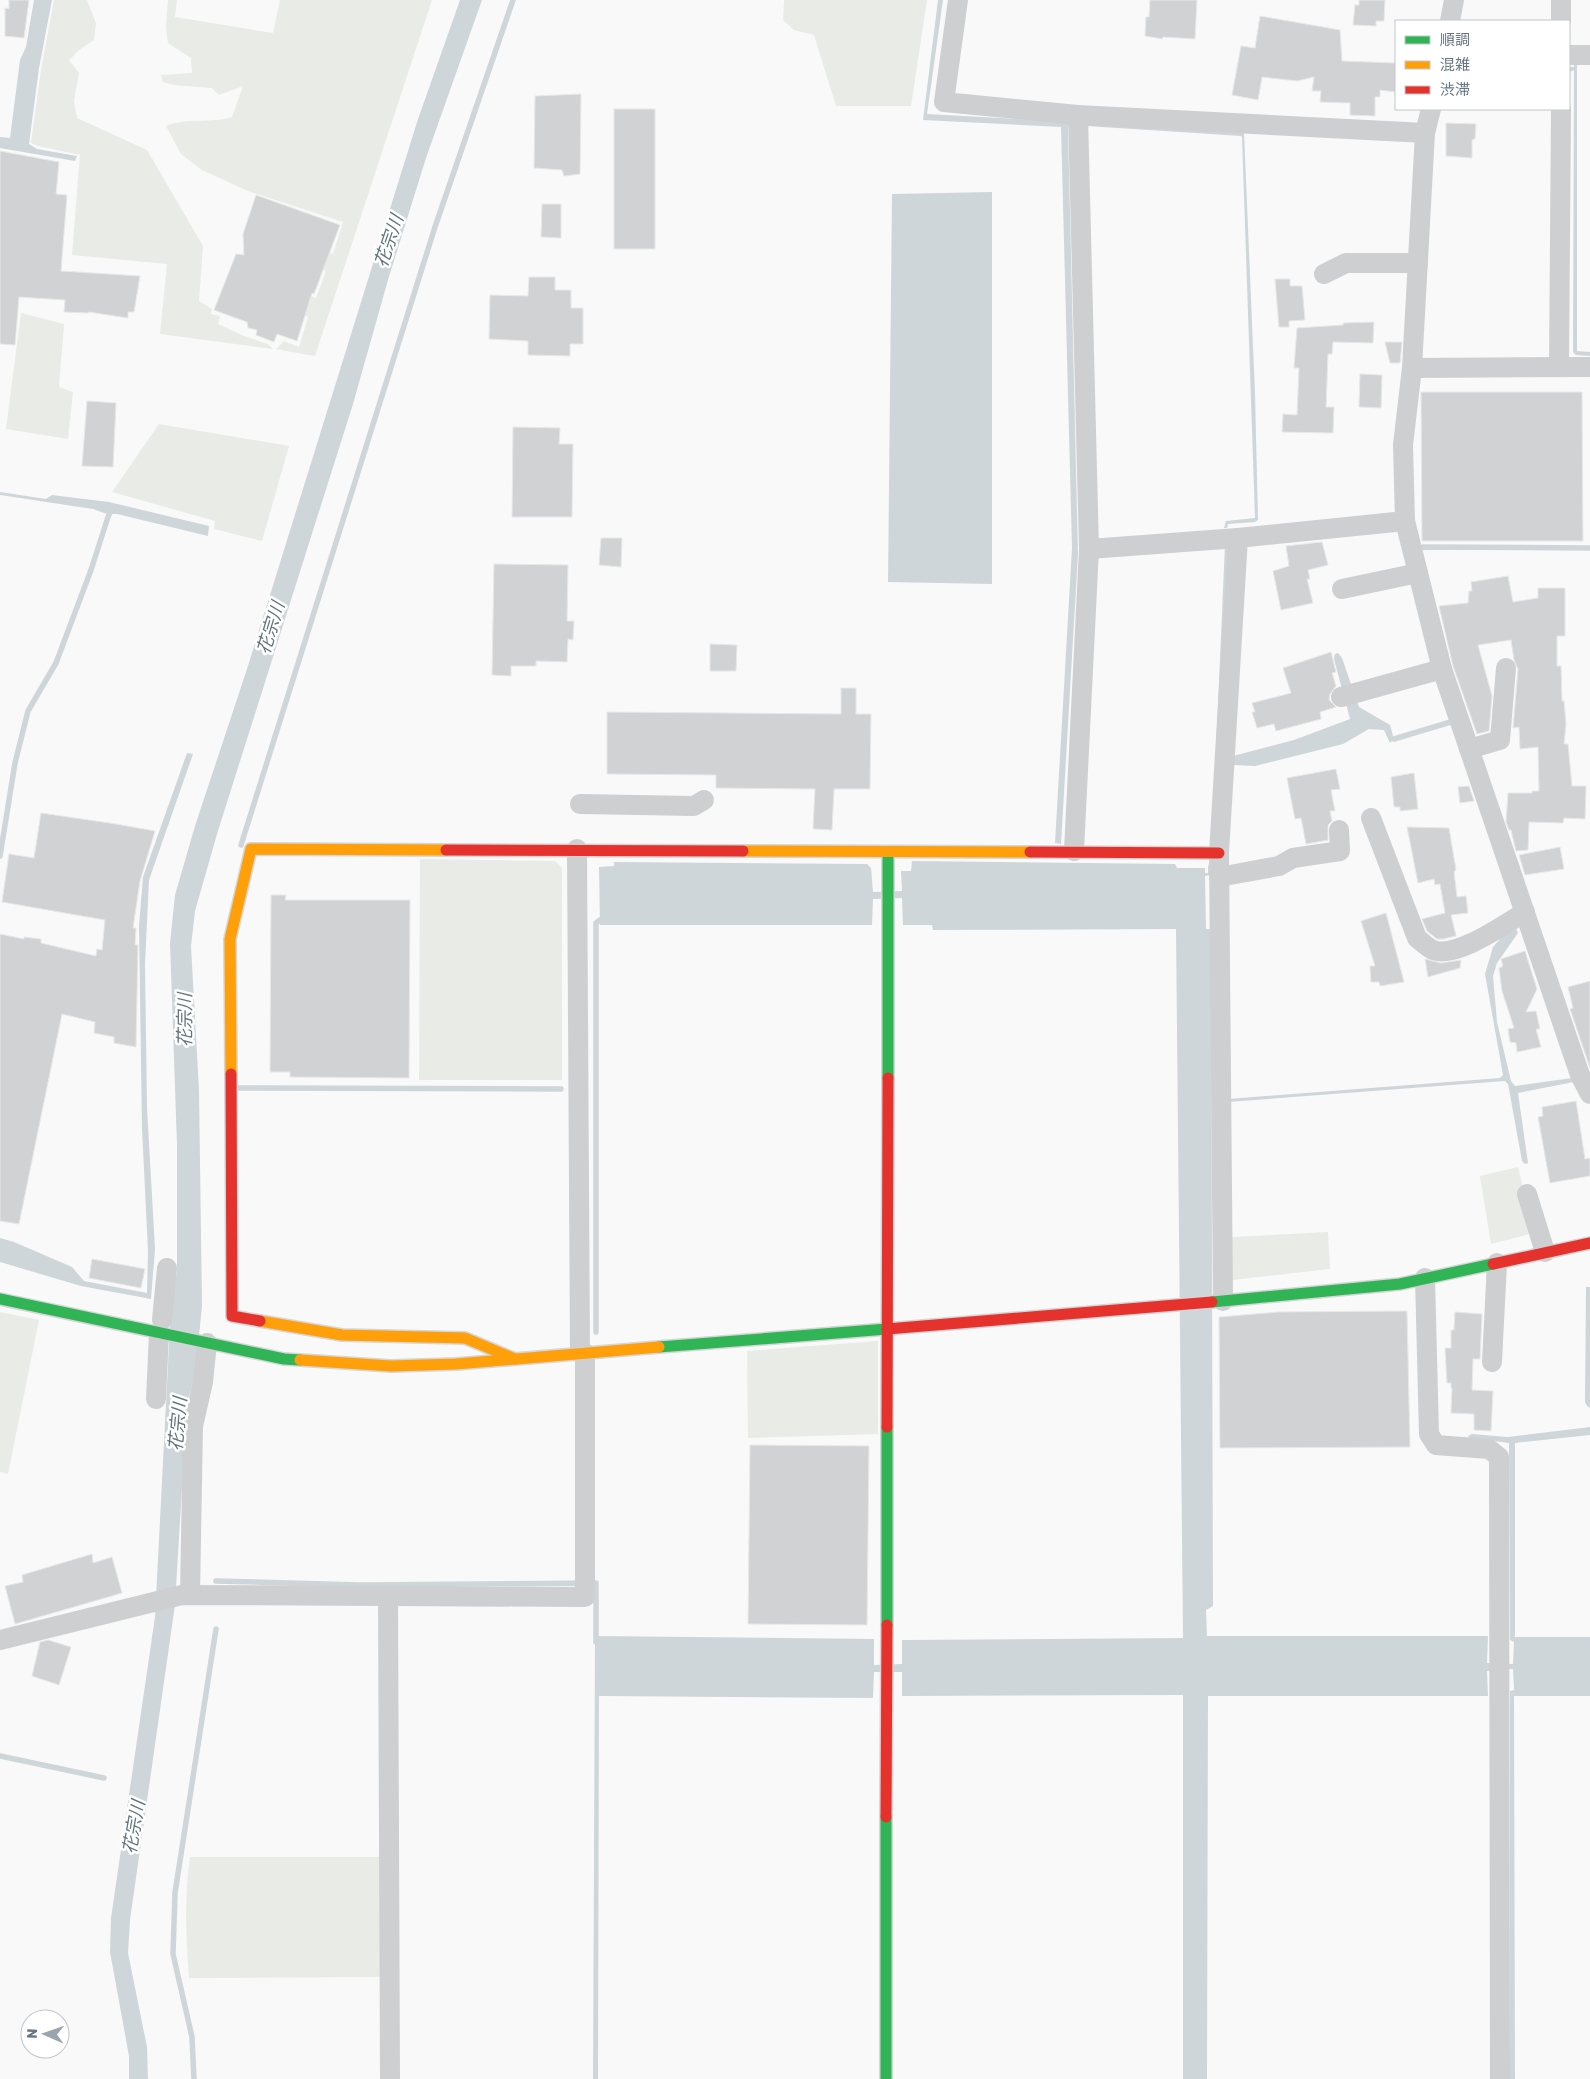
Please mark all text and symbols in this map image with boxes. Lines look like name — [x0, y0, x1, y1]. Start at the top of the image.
legend — [1395, 20, 1570, 110]
text: 順調 — [1440, 31, 1470, 49]
text: 混雑 — [1440, 56, 1470, 74]
text: 渋滞 — [1440, 81, 1470, 99]
water label: 花宗川 — [370, 210, 409, 270]
water label: 花宗川 — [253, 597, 290, 657]
water label: 花宗川 — [174, 991, 196, 1047]
water label: 花宗川 — [165, 1394, 191, 1452]
water label: 花宗川 — [118, 1797, 150, 1855]
north arrow — [20, 2009, 70, 2059]
text: N — [24, 2028, 41, 2039]

